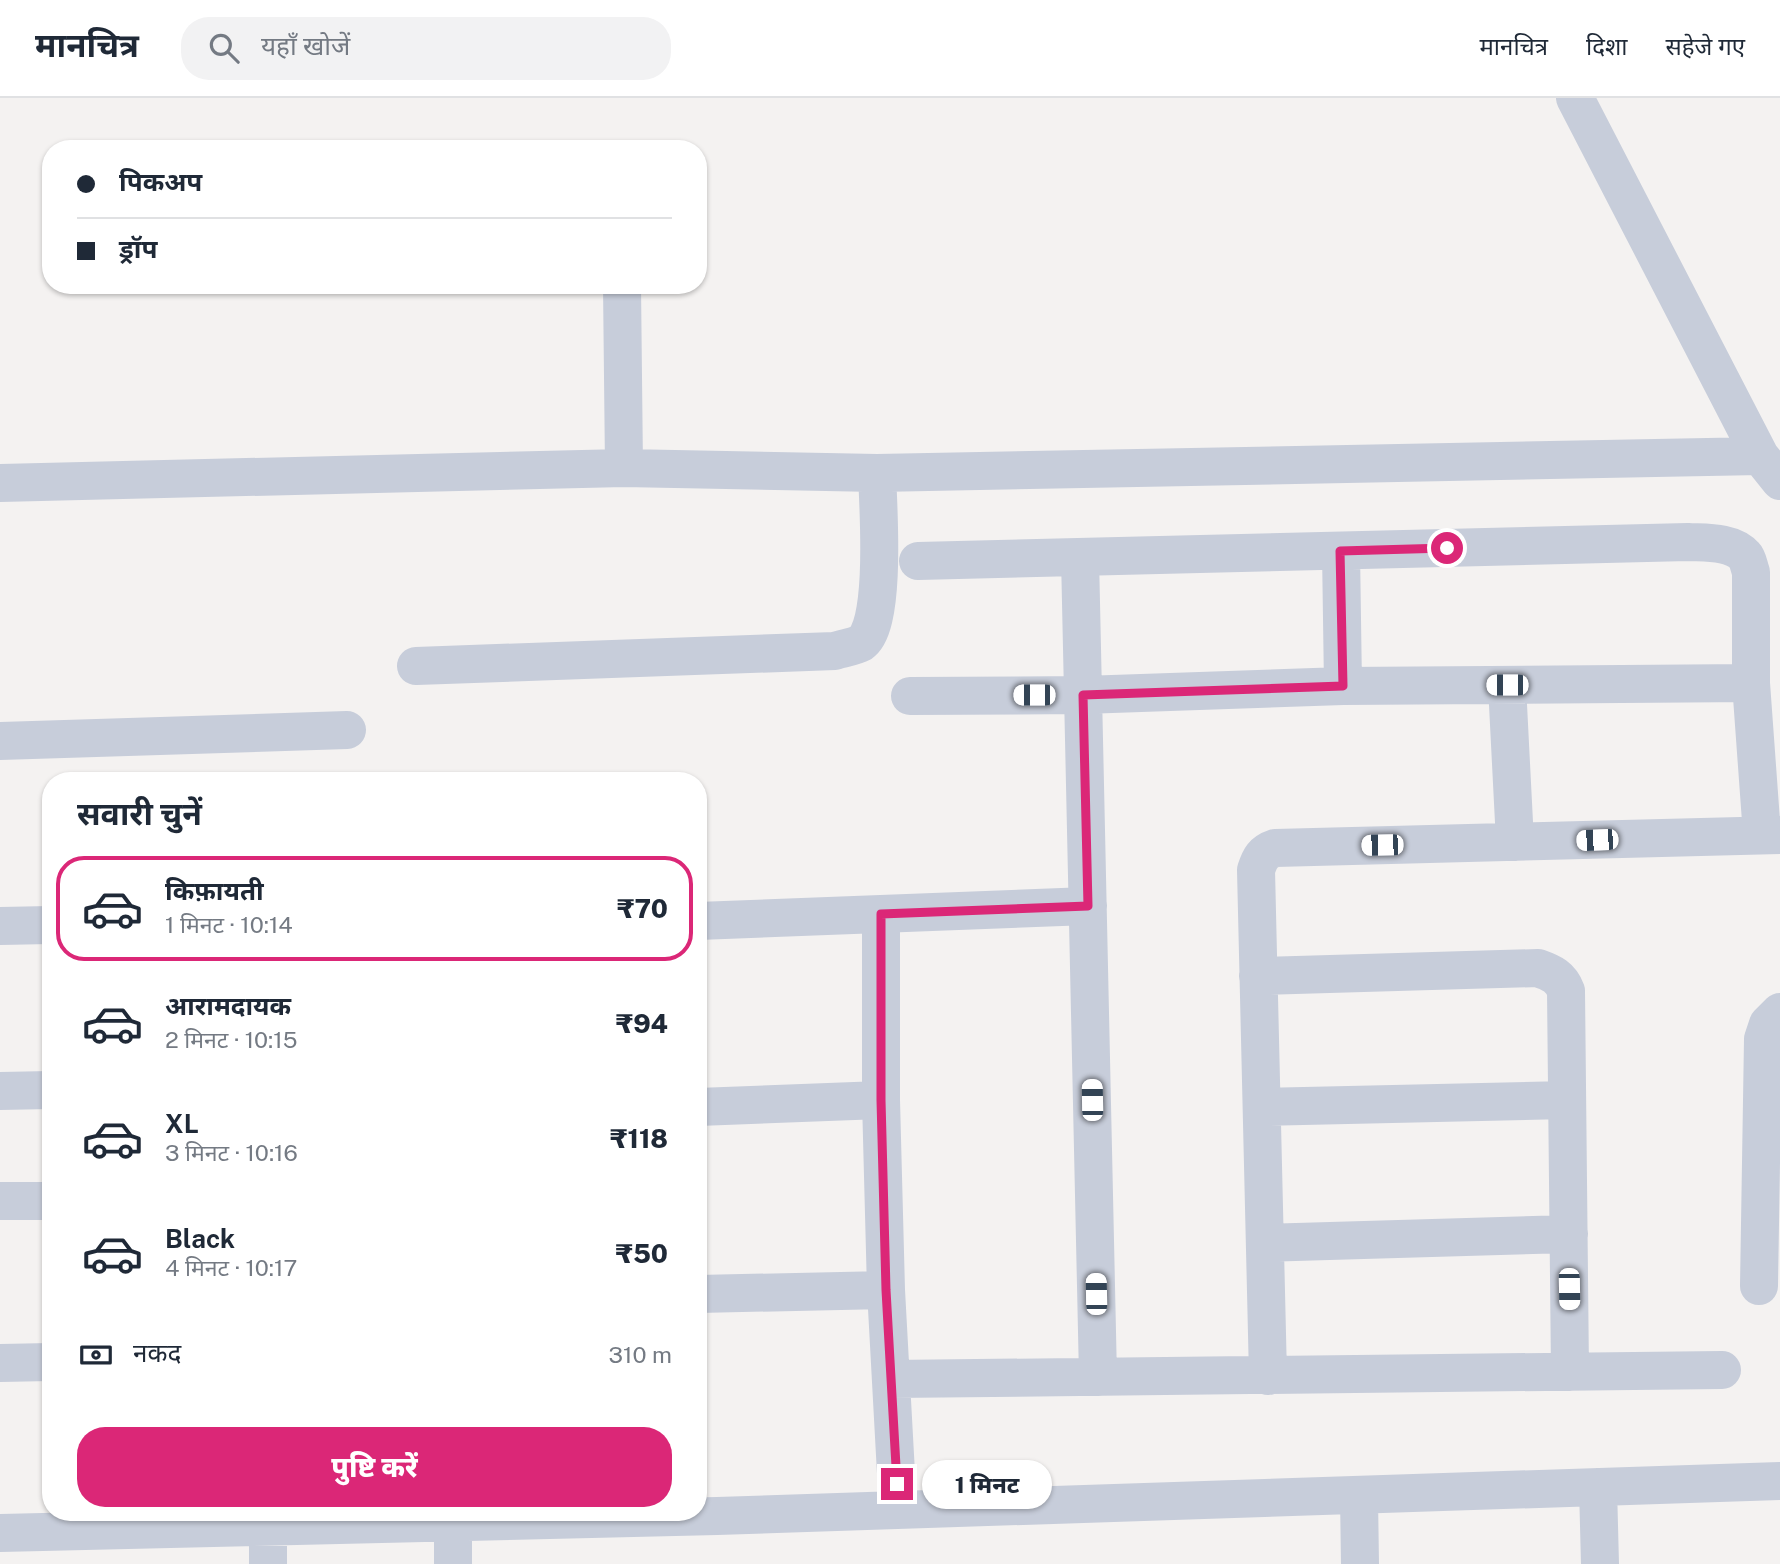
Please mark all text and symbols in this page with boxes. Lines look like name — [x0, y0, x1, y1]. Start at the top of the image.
search box — [181, 17, 671, 80]
text: मानचित्र — [35, 26, 139, 64]
icon: search — [205, 29, 243, 67]
text: यहाँ खोजें — [261, 30, 350, 61]
text: मानचित्र — [1480, 32, 1548, 60]
text: दिशा — [1586, 32, 1628, 60]
text: सहेजे गए — [1666, 32, 1745, 60]
text: पिकअप — [119, 166, 202, 197]
text: ड्रॉप — [119, 233, 157, 264]
route start — [1431, 532, 1463, 564]
car — [1487, 675, 1529, 696]
car — [1014, 685, 1056, 706]
text: सवारी चुनें — [77, 795, 202, 832]
car — [1576, 829, 1619, 851]
car — [1361, 834, 1404, 856]
text: किफ़ायती — [165, 875, 264, 906]
icon: car — [81, 877, 144, 940]
text: ₹70 — [617, 893, 668, 924]
text: 1 मिनट · 10:14 — [165, 911, 293, 938]
text: आरामदायक — [165, 990, 291, 1021]
icon: car — [81, 992, 144, 1055]
text: ₹94 — [616, 1008, 668, 1039]
text: 2 मिनट · 10:15 — [165, 1026, 297, 1053]
car — [1082, 1079, 1103, 1121]
icon: car — [81, 1107, 144, 1170]
text: XL — [165, 1108, 199, 1139]
text: ₹118 — [610, 1123, 668, 1154]
text: 3 मिनट · 10:16 — [165, 1139, 298, 1166]
icon: car — [81, 1222, 144, 1285]
text: Black — [165, 1223, 235, 1254]
text: ₹50 — [615, 1238, 668, 1269]
text: 4 मिनट · 10:17 — [165, 1254, 297, 1281]
car — [1559, 1268, 1580, 1310]
car — [1086, 1273, 1107, 1315]
icon: cash — [77, 1336, 115, 1374]
text: नकद — [133, 1337, 181, 1368]
text: 310 m — [609, 1341, 672, 1368]
button: पुष्टि करें — [77, 1427, 672, 1507]
callout: 1 मिनट — [922, 1460, 1051, 1508]
route end — [881, 1468, 913, 1500]
text: 1 मिनट — [955, 1471, 1019, 1498]

